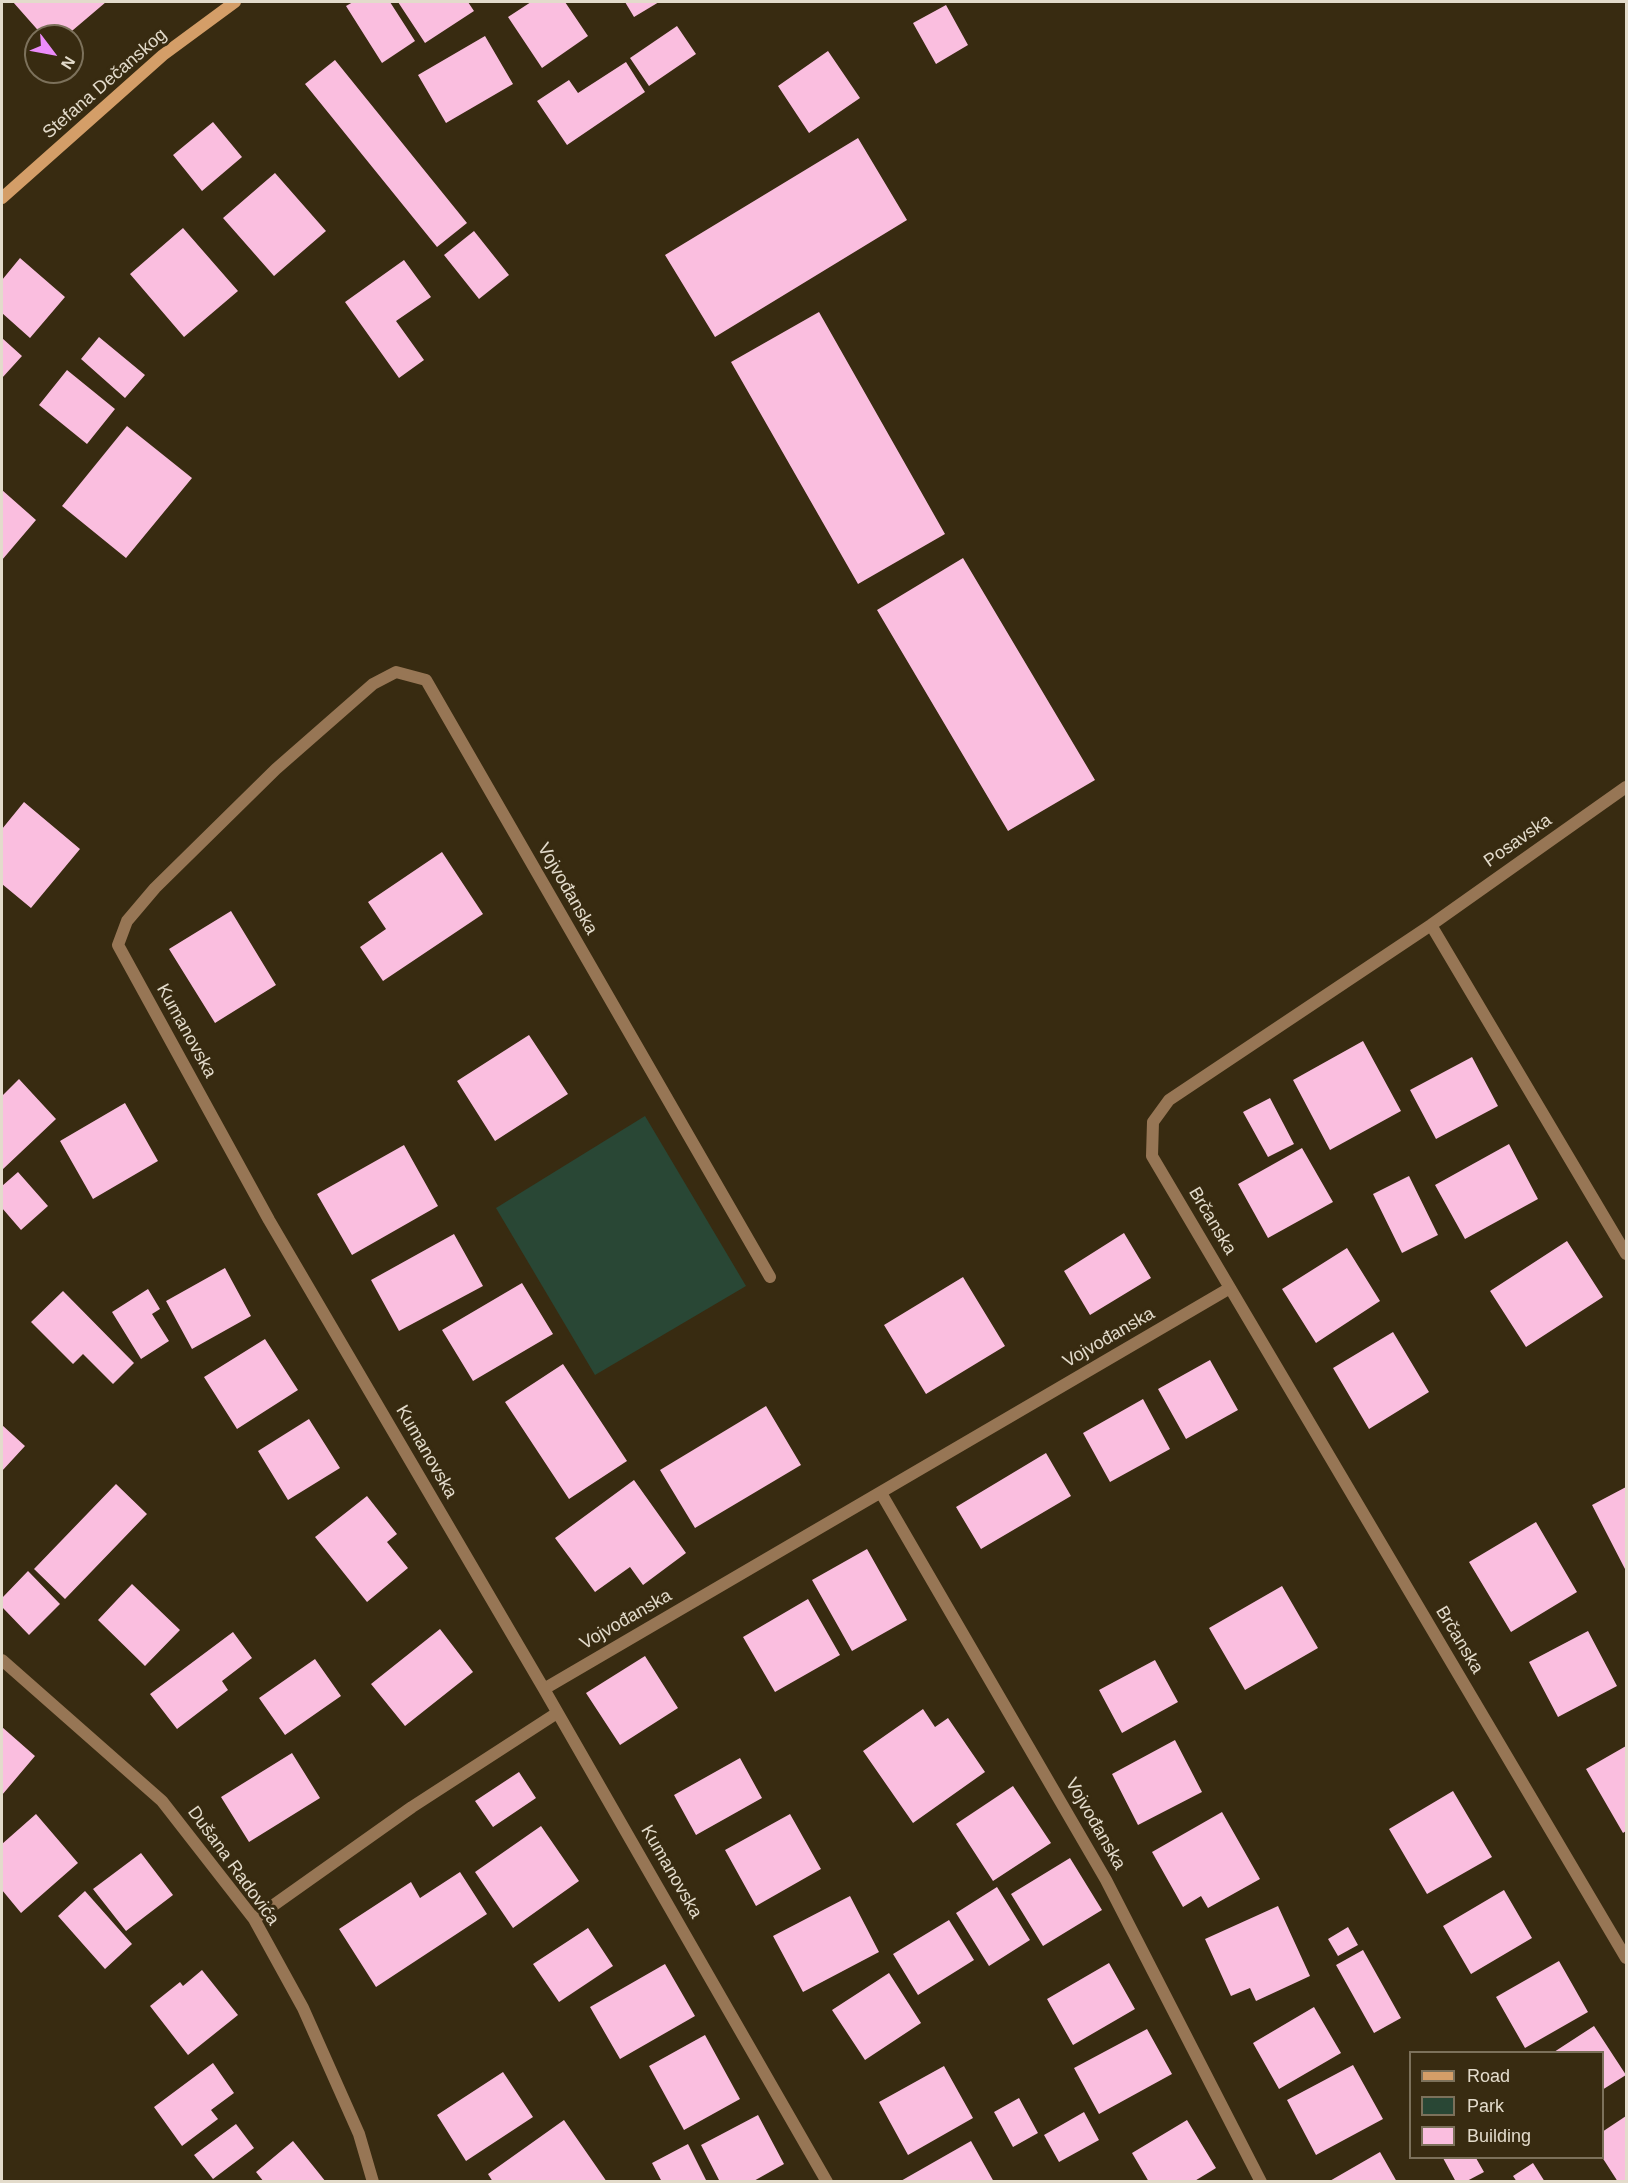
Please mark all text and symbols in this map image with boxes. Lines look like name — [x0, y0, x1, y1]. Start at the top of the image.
north arrow — [24, 24, 84, 84]
street label: Stefana Dečanskog — [39, 24, 171, 144]
text: N — [58, 53, 78, 72]
street label: Posavska — [1480, 810, 1556, 872]
street label: Vojvođanska — [532, 839, 602, 939]
street label: Kumanovska — [151, 980, 221, 1082]
street label: Brčanska — [1183, 1183, 1241, 1259]
street label: Vojvođanska — [1059, 1303, 1159, 1373]
street label: Kumanovska — [391, 1402, 461, 1502]
street label: Vojvođanska — [576, 1585, 676, 1655]
street label: Brčanska — [1430, 1602, 1488, 1678]
street label: Vojvođanska — [1060, 1774, 1130, 1874]
street label: Dušana Radovića — [183, 1802, 283, 1930]
street label: Kumanovska — [636, 1822, 706, 1922]
legend — [1409, 2051, 1604, 2159]
text: Road — [1467, 2066, 1510, 2086]
text: Park — [1467, 2096, 1504, 2116]
text: Building — [1467, 2126, 1531, 2146]

